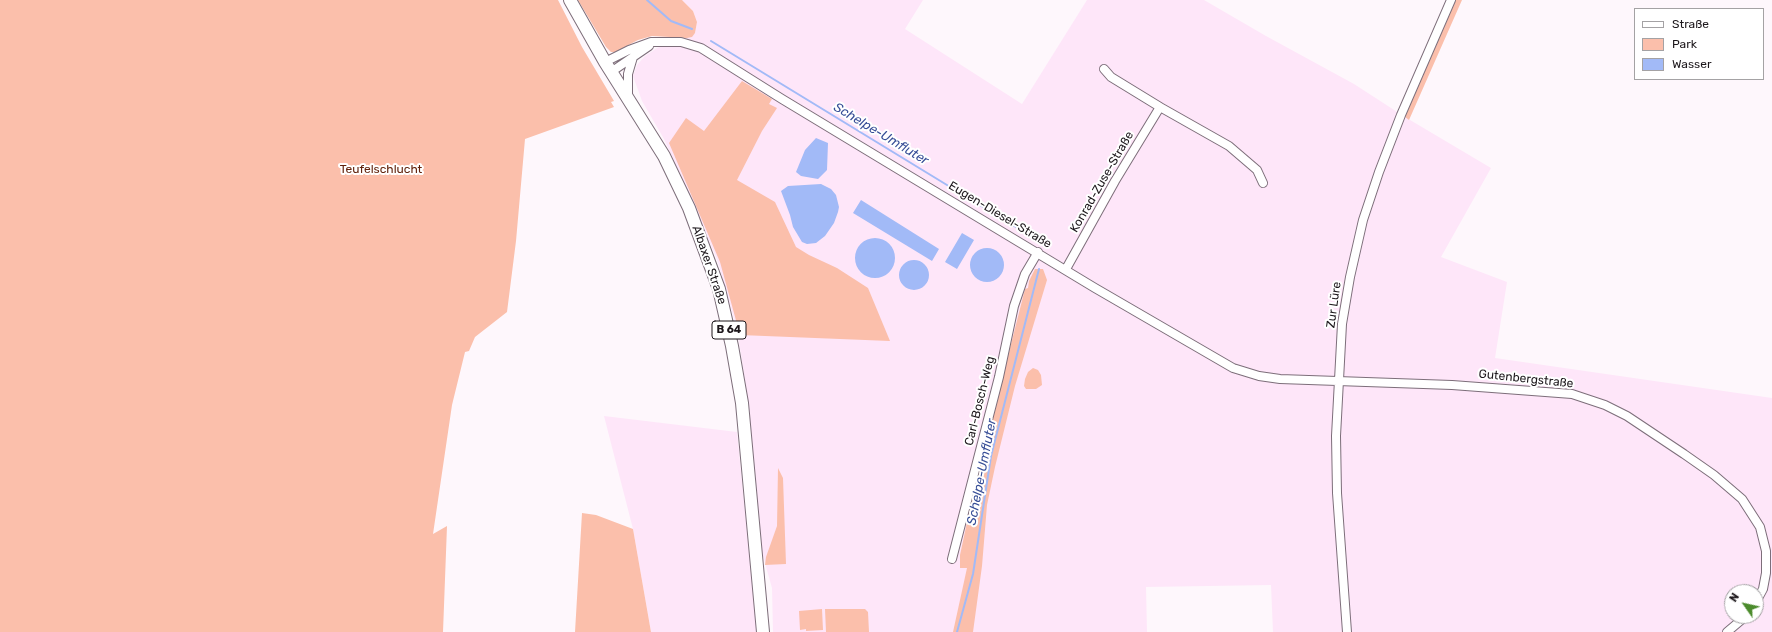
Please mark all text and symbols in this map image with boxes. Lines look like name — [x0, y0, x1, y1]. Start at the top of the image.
legend — [1634, 8, 1764, 80]
text: Straße — [1672, 17, 1709, 31]
text: Park — [1672, 37, 1697, 51]
text: Wasser — [1672, 57, 1712, 71]
water label: Schelpe-Umfluter — [831, 99, 931, 169]
street label: Konrad-Zuse-Straße — [1067, 129, 1137, 235]
park label: Teufelschlucht — [340, 163, 422, 177]
street label: Eugen-Diesel-Straße — [946, 179, 1054, 251]
street label: Albaxer Straße — [689, 224, 729, 306]
street label: Zur Lüre — [1324, 281, 1344, 329]
road number: B 64 — [712, 321, 746, 339]
street label: Carl-Bosch-Weg — [962, 355, 998, 447]
street label: Gutenbergstraße — [1478, 367, 1574, 391]
water label: Schelpe-Umfluter — [964, 417, 1000, 527]
north arrow — [1724, 584, 1764, 624]
text: N — [1727, 591, 1742, 604]

